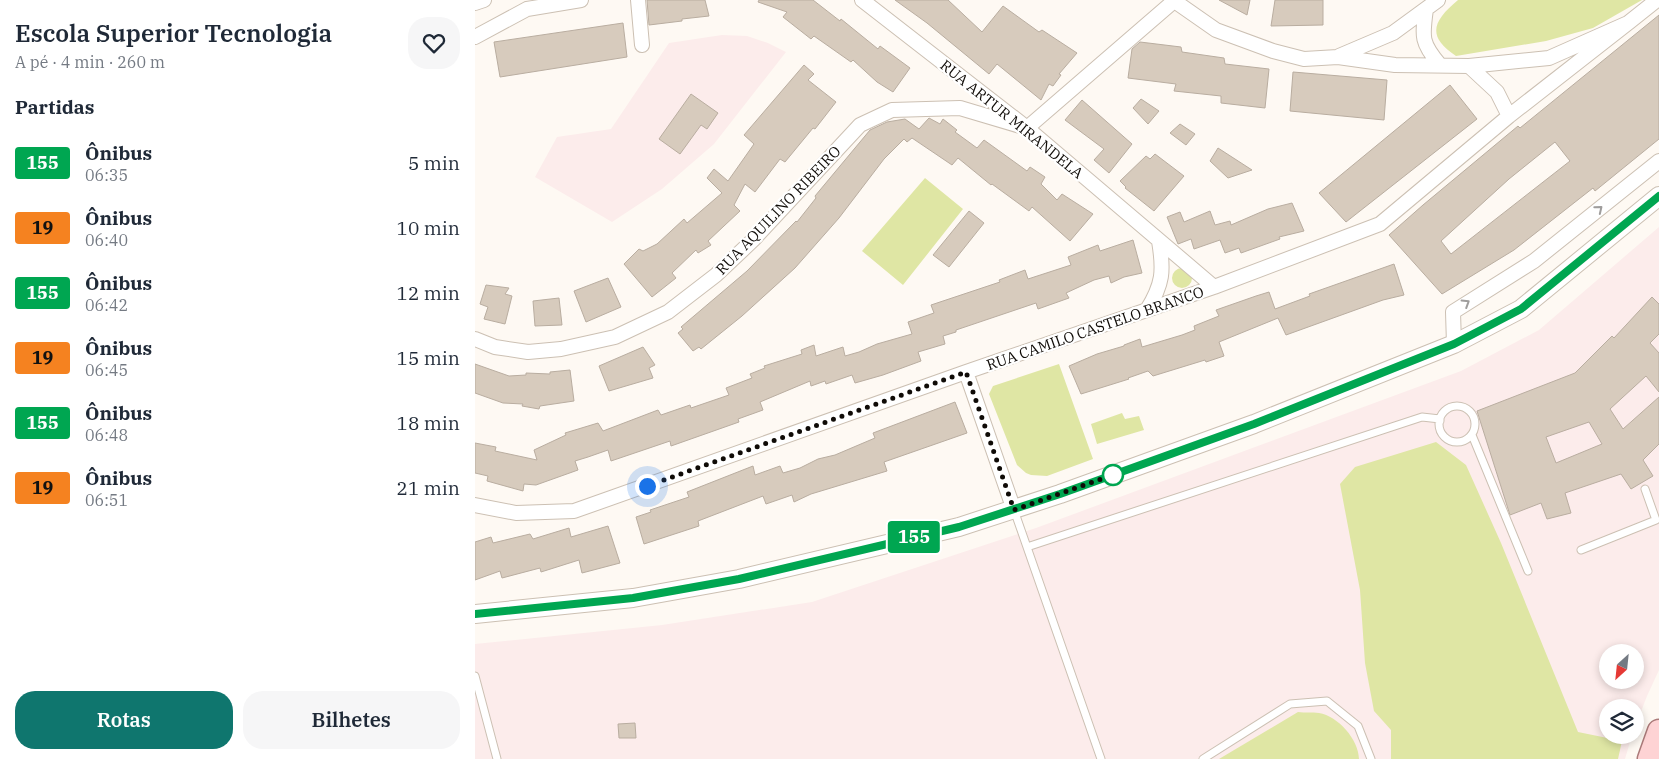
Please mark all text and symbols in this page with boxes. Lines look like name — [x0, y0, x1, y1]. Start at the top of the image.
text: Escola Superior Tecnologia — [15, 17, 332, 49]
button: heart — [408, 17, 460, 69]
text: A pé · 4 min · 260 m — [15, 52, 165, 72]
street label: RUA ARTUR MIRANDELA — [937, 55, 1088, 183]
text: Partidas — [15, 95, 94, 119]
text: Ônibus — [85, 141, 152, 165]
street label: RUA AQUILINO RIBEIRO — [711, 142, 845, 278]
text: 155 — [26, 151, 59, 174]
text: 5 min — [408, 151, 460, 175]
text: 06:35 — [85, 165, 128, 185]
text: Ônibus — [85, 206, 152, 230]
one-way arrow — [1593, 206, 1602, 215]
text: 19 — [32, 216, 53, 239]
text: 10 min — [397, 216, 460, 240]
text: 06:40 — [85, 230, 128, 250]
text: Ônibus — [85, 271, 152, 295]
text: 155 — [26, 281, 59, 304]
text: 12 min — [397, 281, 460, 305]
street label: RUA CAMILO CASTELO BRANCO — [984, 282, 1206, 374]
text: 06:42 — [85, 295, 128, 315]
one-way arrow — [1461, 300, 1470, 309]
text: Ônibus — [85, 336, 152, 360]
text: 19 — [32, 346, 53, 369]
text: 15 min — [397, 346, 460, 370]
text: 06:45 — [85, 360, 128, 380]
text: Ônibus — [85, 401, 152, 425]
text: 155 — [26, 411, 59, 434]
text: 18 min — [397, 411, 460, 435]
text: 06:48 — [85, 425, 128, 445]
unlabelled marker — [1102, 464, 1124, 486]
text: Ônibus — [85, 466, 152, 490]
your location — [635, 474, 660, 499]
text: 19 — [32, 476, 53, 499]
text: 21 min — [397, 476, 460, 500]
text: 06:51 — [85, 490, 128, 510]
line badge: 155 — [885, 521, 943, 553]
text: 155 — [898, 525, 930, 548]
north arrow — [1599, 644, 1644, 689]
map controls — [1599, 644, 1644, 744]
button: Rotas — [15, 691, 233, 749]
button: Bilhetes — [243, 691, 460, 749]
button: layers — [1599, 699, 1644, 744]

